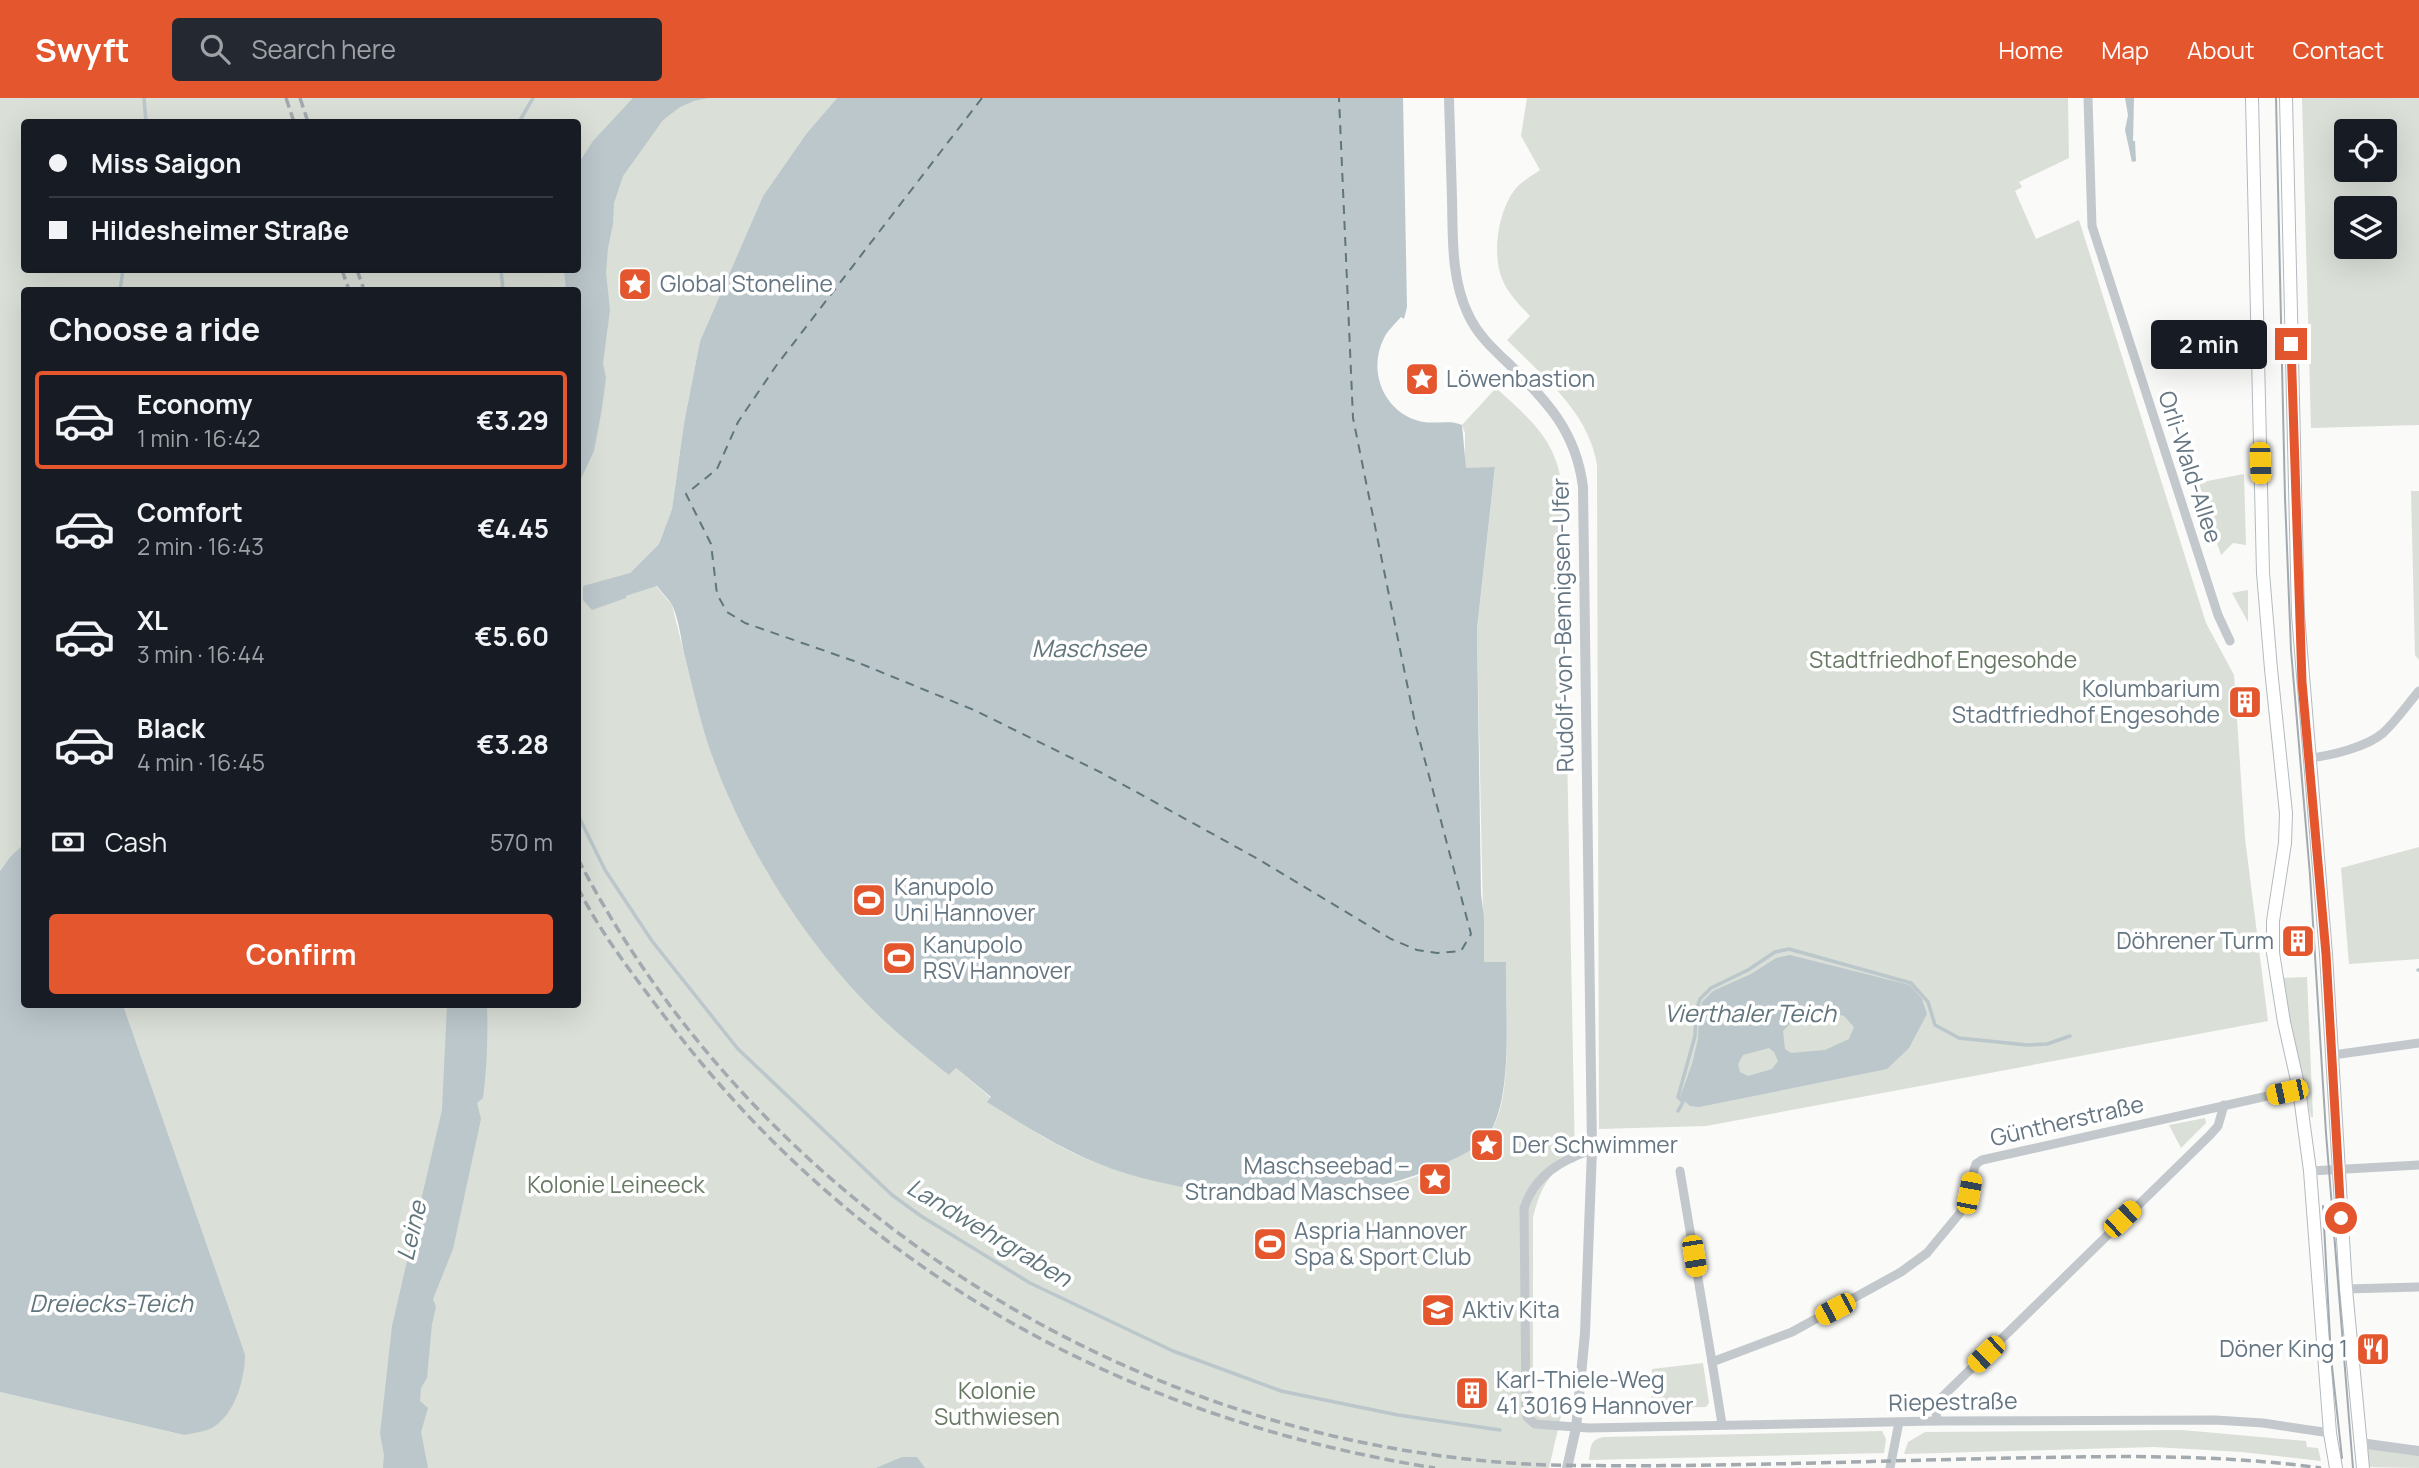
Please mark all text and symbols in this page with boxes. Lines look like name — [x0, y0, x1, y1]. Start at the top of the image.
search box — [172, 18, 662, 81]
text: Swyft — [35, 27, 130, 72]
icon: search — [196, 30, 234, 68]
text: Search here — [252, 31, 396, 67]
text: Home — [1998, 33, 2063, 66]
text: Map — [2101, 33, 2149, 66]
text: About — [2187, 33, 2255, 66]
text: Contact — [2293, 33, 2384, 66]
map controls — [2334, 119, 2397, 259]
button: locate — [2334, 119, 2397, 182]
text: Miss Saigon — [91, 145, 242, 181]
button: layers — [2334, 196, 2397, 259]
text: Hildesheimer Straße — [91, 212, 349, 248]
place icon: Global Stoneline — [616, 265, 654, 303]
place label: Global Stoneline — [660, 267, 833, 299]
text: Choose a ride — [49, 307, 260, 351]
callout: 2 min — [2151, 320, 2266, 368]
text: 2 min — [2179, 328, 2239, 360]
route end — [2275, 328, 2307, 360]
place icon: Löwenbastion — [1403, 360, 1441, 398]
place label: Löwenbastion — [1446, 362, 1595, 394]
text: Economy — [137, 386, 252, 422]
street label: Orli-Wald-Allee — [2151, 387, 2231, 547]
icon: car — [53, 389, 116, 452]
text: €3.29 — [477, 402, 549, 438]
text: 1 min · 16:42 — [137, 422, 260, 454]
car — [2249, 442, 2272, 484]
street label: Rudolf-von-Bennigsen-Ufer — [1543, 478, 1581, 772]
text: Comfort — [137, 494, 243, 530]
icon: car — [53, 497, 116, 560]
text: €4.45 — [478, 510, 549, 546]
text: 2 min · 16:43 — [137, 530, 264, 562]
text: XL — [137, 602, 168, 638]
icon: car — [53, 605, 116, 668]
text: €5.60 — [475, 618, 549, 654]
water label: Maschsee — [1032, 631, 1148, 664]
text: 3 min · 16:44 — [137, 638, 265, 670]
park label: Stadtfriedhof Engesohde — [1809, 643, 2077, 675]
place label: Kolumbarium Stadtfriedhof Engesohde — [1952, 672, 2220, 730]
building icon: Kolumbarium Stadtfriedhof Engesohde — [2226, 683, 2264, 721]
text: Black — [137, 710, 205, 746]
icon: car — [53, 713, 116, 776]
text: €3.28 — [477, 726, 549, 762]
text: 4 min · 16:45 — [137, 746, 265, 778]
icon: cash — [49, 823, 87, 861]
text: Cash — [105, 824, 167, 860]
text: 570 m — [490, 826, 553, 858]
place label: Kanupolo Uni Hannover — [894, 870, 1036, 928]
sports icon: Kanupolo Uni Hannover — [850, 881, 888, 919]
button: Confirm — [49, 914, 553, 994]
building icon: Döhrener Turm — [2279, 922, 2317, 960]
place label: Döhrener Turm — [2116, 924, 2274, 956]
place label: Kanupolo RSV Hannover — [923, 928, 1072, 986]
sports icon: Kanupolo RSV Hannover — [880, 939, 918, 977]
water label: Vierthaler Teich — [1664, 996, 1837, 1029]
car — [2265, 1077, 2310, 1107]
street label: Güntherstraße — [1987, 1087, 2147, 1153]
place icon: Der Schwimmer — [1468, 1126, 1506, 1164]
place label: Der Schwimmer — [1512, 1128, 1678, 1160]
place label: Maschseebad – Strandbad Maschsee — [1185, 1149, 1410, 1207]
place icon: Maschseebad – Strandbad Maschsee — [1416, 1160, 1454, 1198]
park label: Kolonie Leineeck — [527, 1168, 705, 1200]
water label: Landwehrgraben — [901, 1170, 1079, 1294]
car — [1955, 1170, 1984, 1216]
water label: Leine — [388, 1196, 434, 1264]
car — [2100, 1197, 2145, 1241]
route start — [2325, 1202, 2357, 1234]
place label: Aspria Hannover Spa & Sport Club — [1294, 1214, 1471, 1272]
sports icon: Aspria Hannover Spa & Sport Club — [1251, 1225, 1289, 1263]
car — [1681, 1234, 1708, 1278]
water label: Dreiecks-Teich — [29, 1286, 193, 1319]
car — [1812, 1290, 1859, 1328]
school or university icon: Aktiv Kita — [1419, 1291, 1457, 1329]
place label: Aktiv Kita — [1462, 1293, 1560, 1325]
restaurant icon: Döner King 1 — [2354, 1330, 2392, 1368]
car — [1964, 1332, 2009, 1376]
place label: Döner King 1 — [2219, 1332, 2348, 1364]
place label: Karl-Thiele-Weg 41 30169 Hannover — [1496, 1363, 1694, 1421]
park label: Kolonie Suthwiesen — [934, 1374, 1060, 1432]
building icon: Karl-Thiele-Weg 41 30169 Hannover — [1453, 1374, 1491, 1412]
street label: Riepestraße — [1888, 1384, 2018, 1418]

